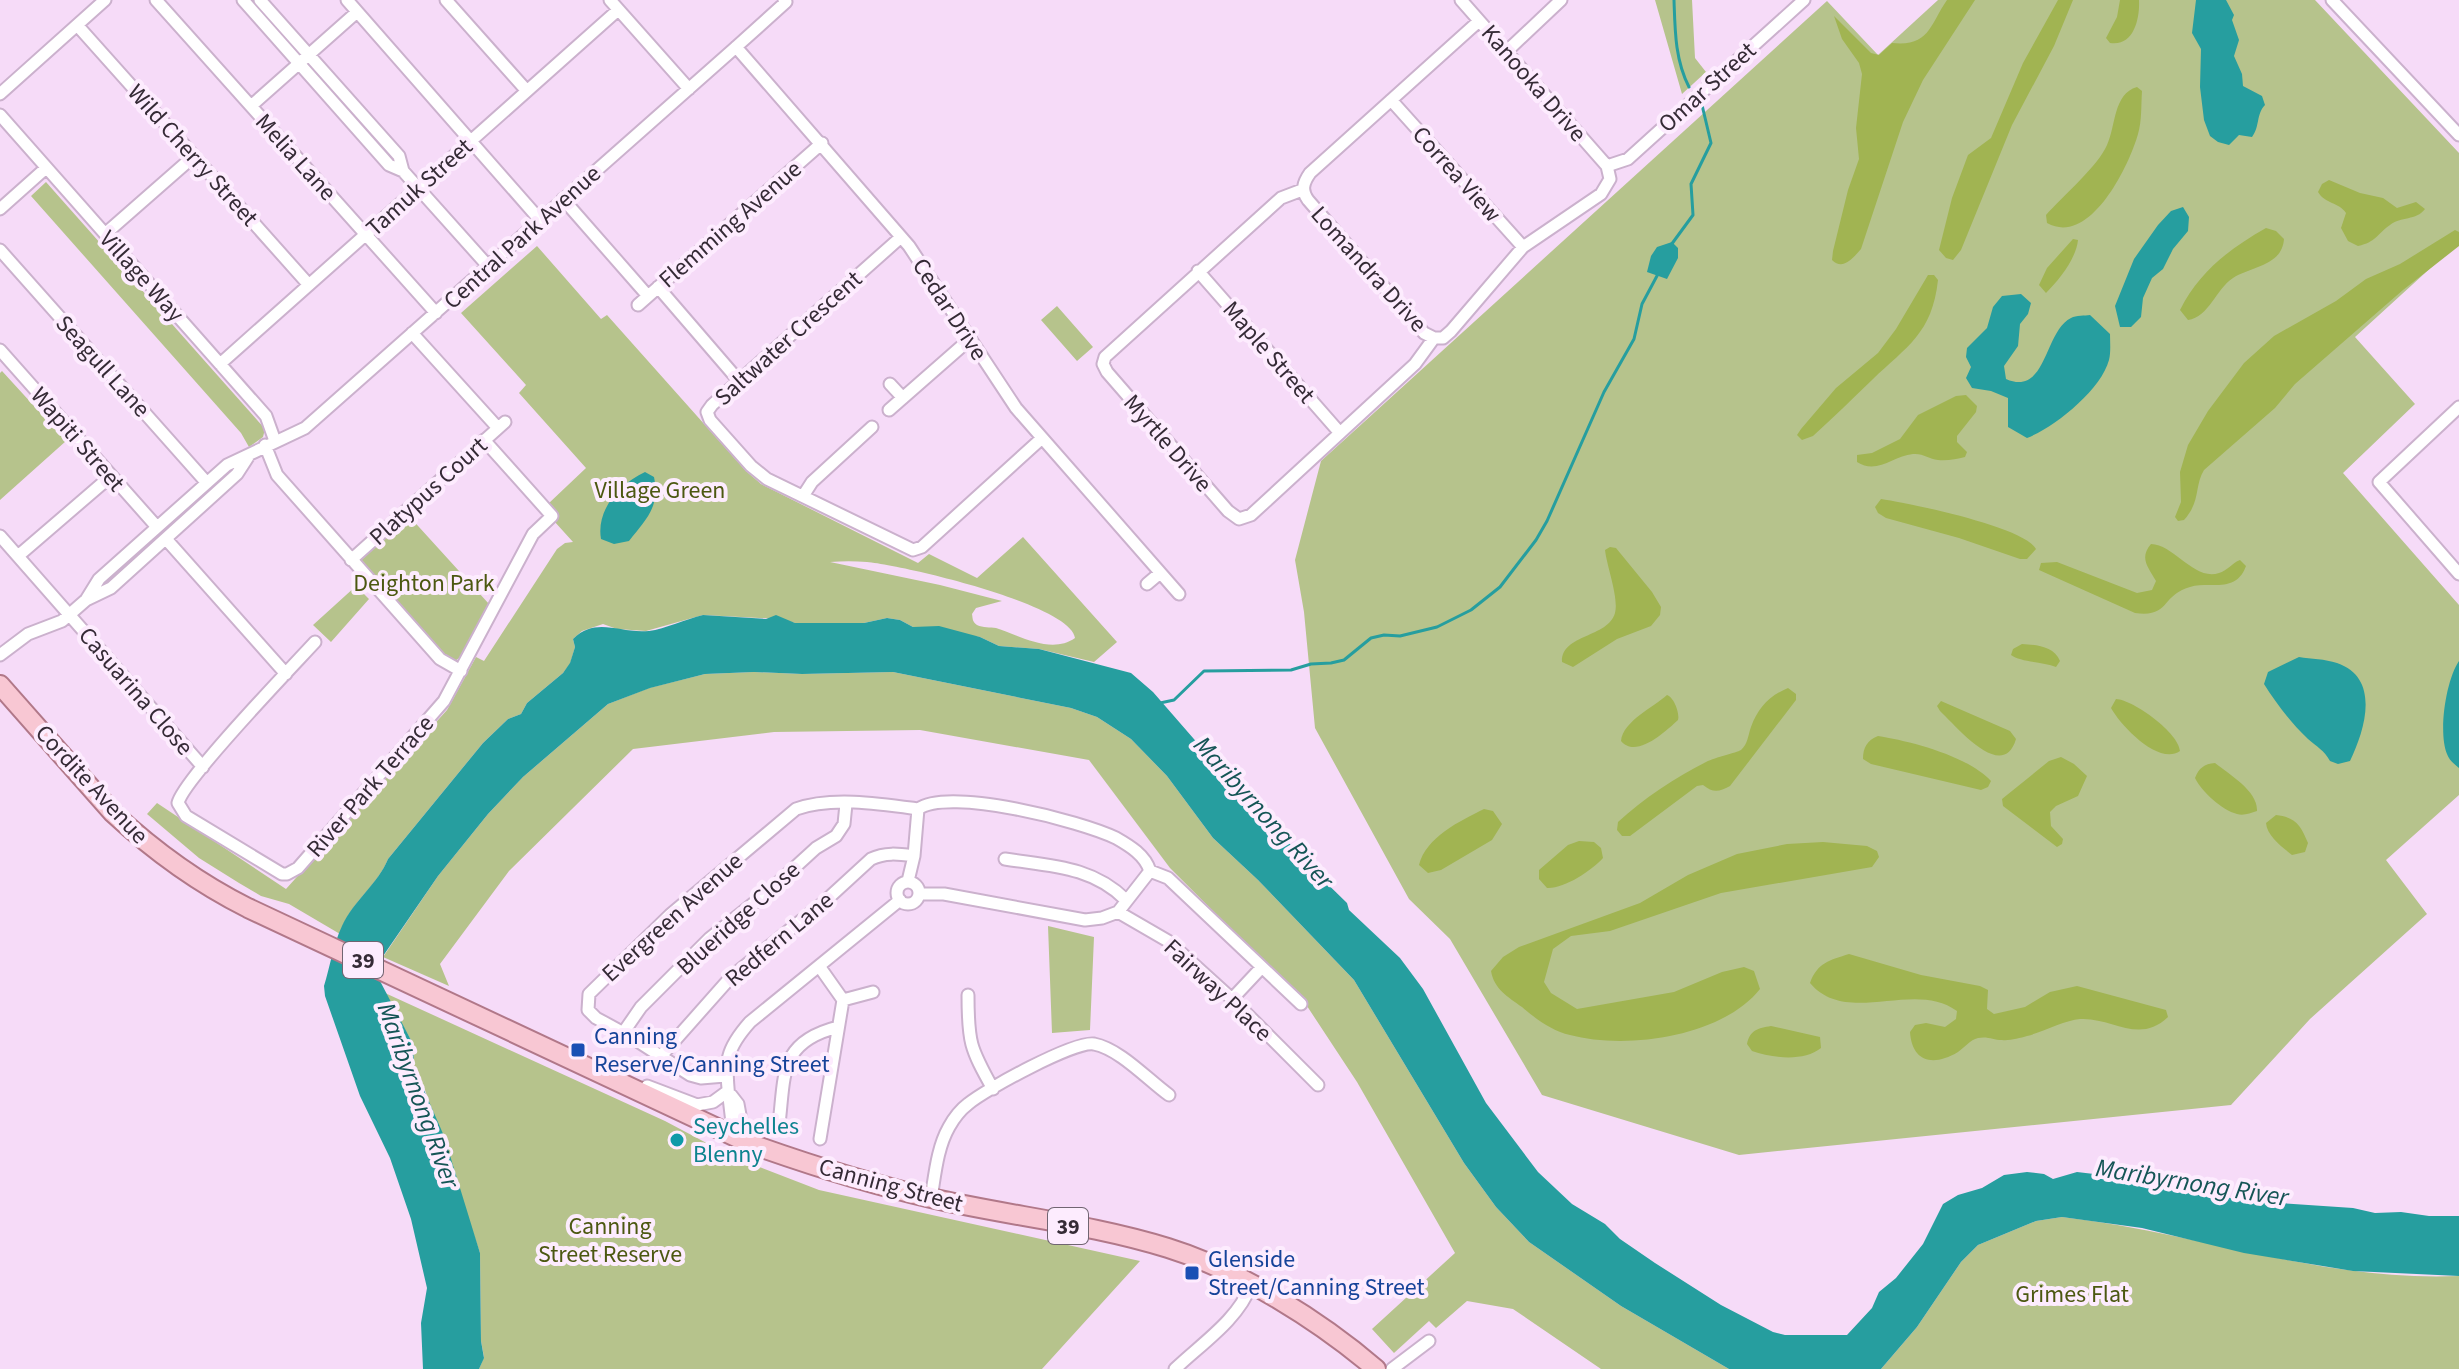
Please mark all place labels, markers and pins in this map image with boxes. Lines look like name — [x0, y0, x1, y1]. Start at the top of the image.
place label: Canning Reserve/Canning Street — [594, 1019, 830, 1082]
marker: Canning Reserve/Canning Street — [569, 1041, 587, 1059]
place label: Seychelles Blenny — [693, 1109, 799, 1172]
marker: Seychelles Blenny — [668, 1131, 686, 1149]
place label: Glenside Street/Canning Street — [1208, 1242, 1425, 1305]
marker: Glenside Street/Canning Street — [1183, 1264, 1201, 1282]

